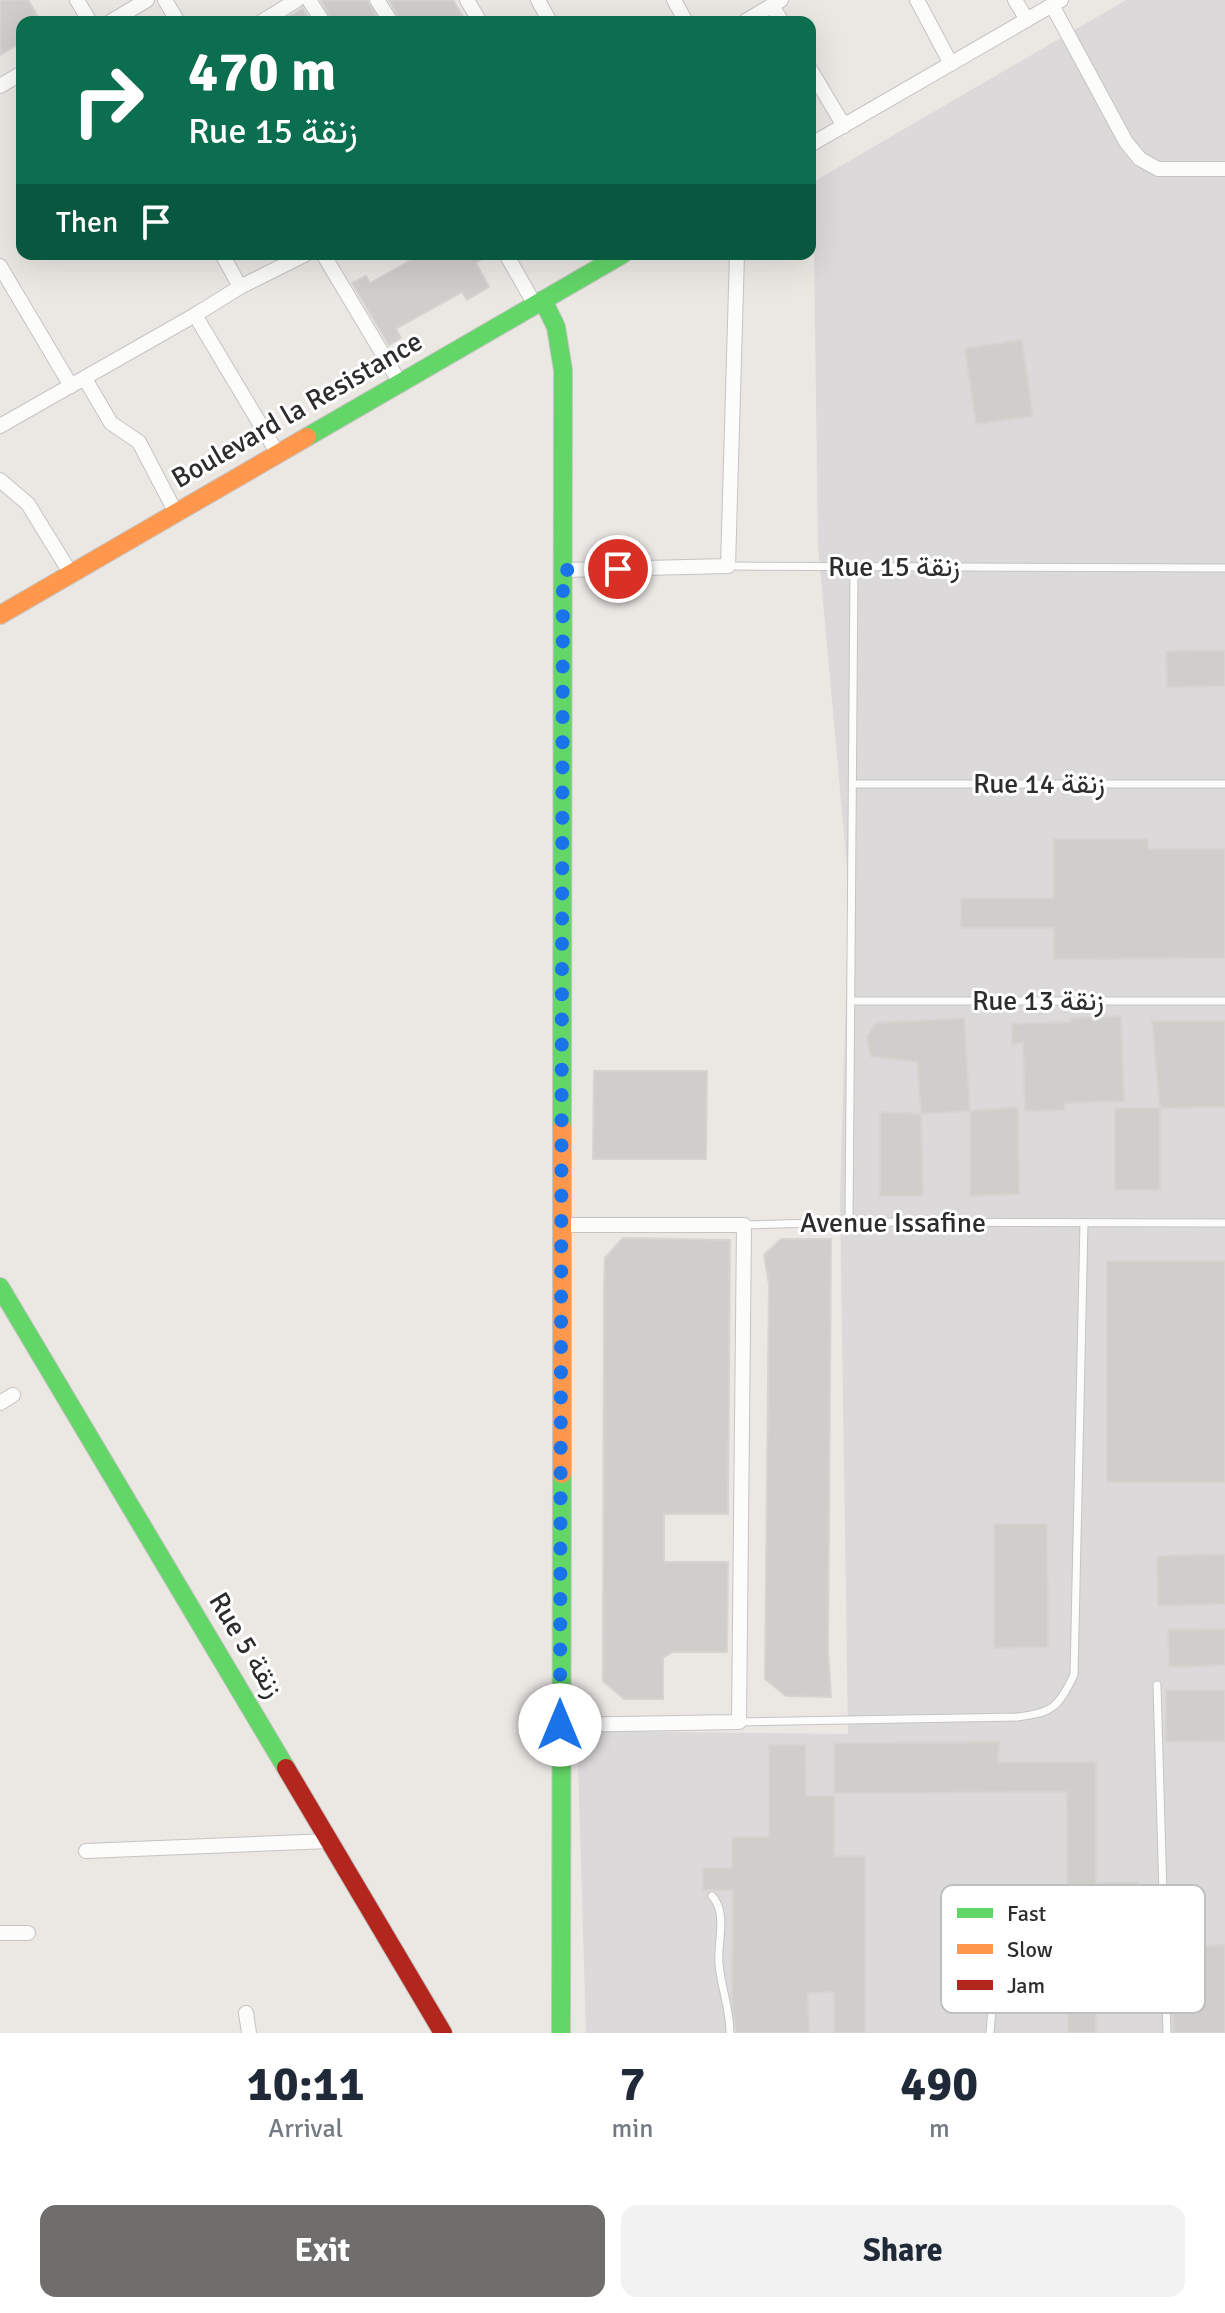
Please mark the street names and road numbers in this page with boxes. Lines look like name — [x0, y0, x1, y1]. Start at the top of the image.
street label: Boulevard la Resistance — [166, 324, 428, 496]
street label: Rue 15 زنقة — [828, 550, 960, 584]
street label: Rue 14 زنقة — [973, 767, 1105, 801]
street label: Rue 13 زنقة — [972, 984, 1104, 1018]
street label: Avenue Issafine — [800, 1206, 986, 1240]
street label: Rue 5 زنقة — [201, 1586, 291, 1704]

